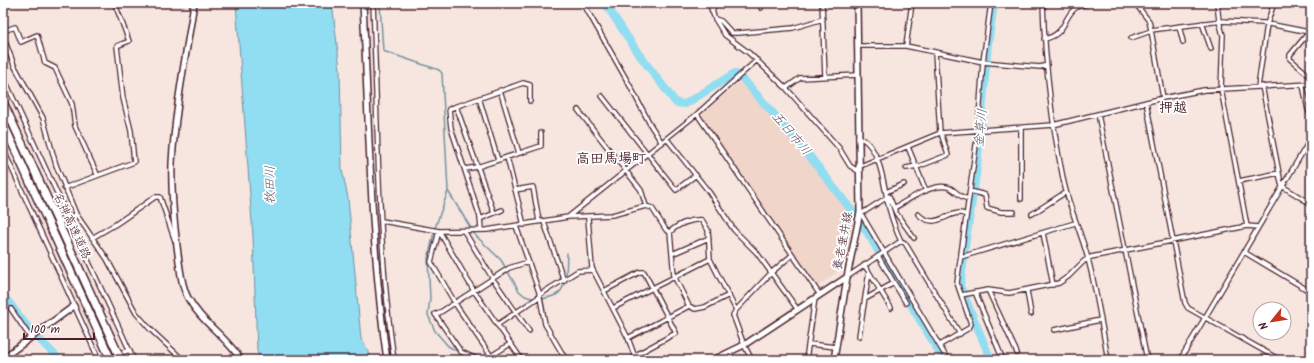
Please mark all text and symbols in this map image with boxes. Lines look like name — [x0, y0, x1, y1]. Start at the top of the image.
district label: 押越 — [1159, 97, 1187, 119]
water label: 五日市川 — [766, 107, 816, 161]
water label: 金草川 — [969, 108, 993, 148]
district label: 高田馬場町 — [576, 148, 646, 170]
water label: 牧田川 — [260, 165, 281, 205]
street label: 名神高速道路 — [48, 189, 96, 263]
street label: 養老垂井線 — [828, 210, 858, 272]
north arrow — [1252, 301, 1292, 341]
scale bar — [24, 315, 94, 341]
text: N — [1255, 318, 1274, 333]
text: 100 m — [30, 320, 61, 339]

